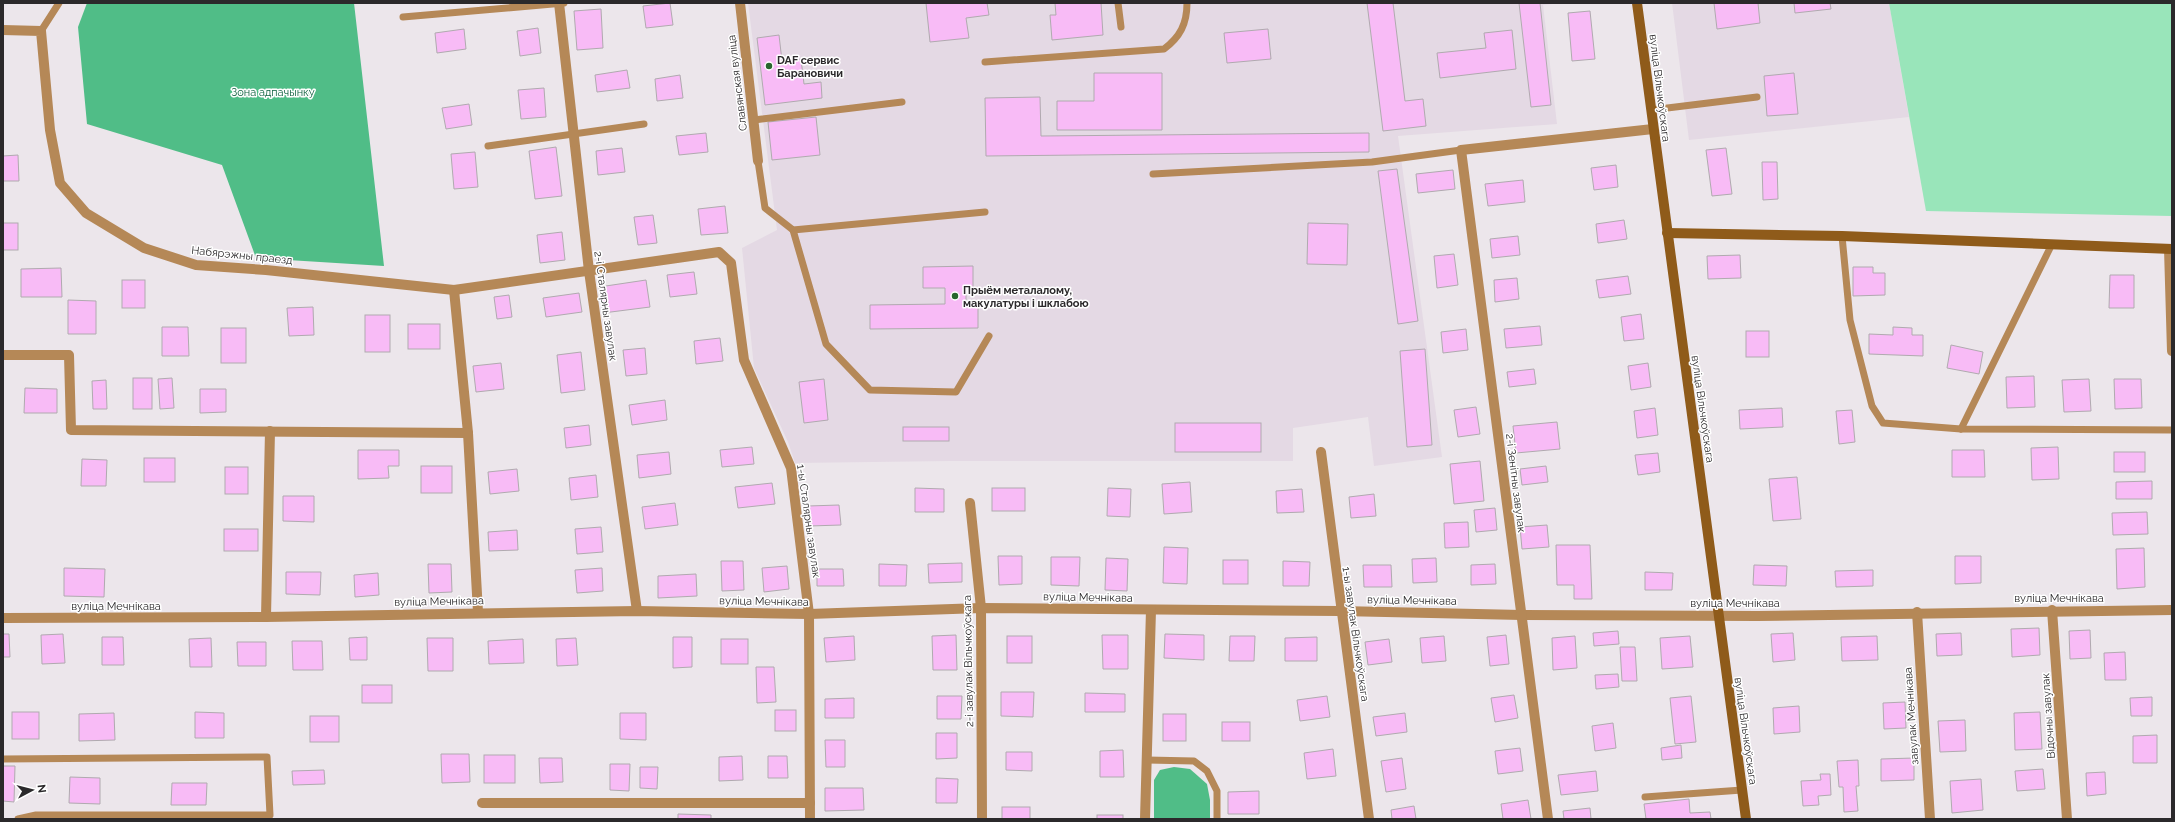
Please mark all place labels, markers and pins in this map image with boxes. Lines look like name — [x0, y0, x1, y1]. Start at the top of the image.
place label: DAF сервис Барановичи — [777, 54, 843, 80]
marker: DAF сервис Барановичи — [764, 61, 774, 71]
place label: Прыём металалому, макулатуры і шклабою — [963, 284, 1089, 310]
marker: Прыём металалому, макулатуры і шклабою — [950, 291, 960, 301]

